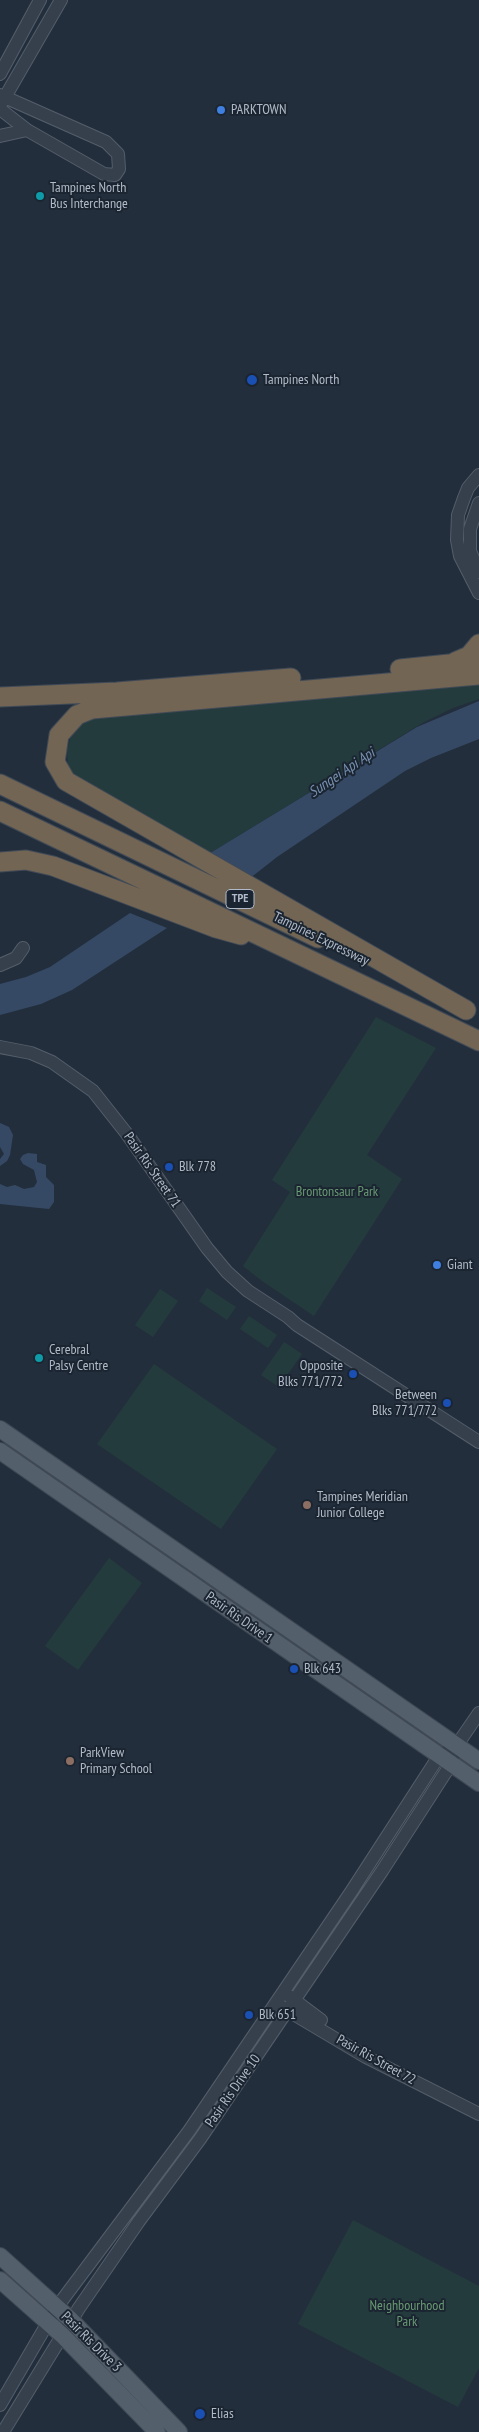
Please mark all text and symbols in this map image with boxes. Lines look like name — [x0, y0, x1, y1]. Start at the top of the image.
place label: PARKTOWN — [231, 102, 287, 118]
marker: PARKTOWN — [215, 104, 227, 116]
place label: Tampines North Bus Interchange — [50, 180, 128, 212]
marker: Tampines North Bus Interchange — [34, 190, 46, 202]
place label: Tampines North — [263, 372, 339, 388]
marker: Tampines North — [245, 373, 259, 387]
water label: Sungei Api Api — [306, 744, 378, 802]
road number: TPE — [226, 890, 254, 909]
street label: Tampines Expressway — [270, 909, 372, 969]
street label: Pasir Ris Street 71 — [120, 1129, 184, 1211]
place label: Blk 778 — [179, 1159, 216, 1175]
marker: Blk 778 — [163, 1161, 175, 1173]
park label: Brontonsaur Park — [296, 1184, 378, 1200]
place label: Giant — [447, 1257, 473, 1273]
marker: Giant — [431, 1259, 443, 1271]
place label: Cerebral Palsy Centre — [49, 1342, 108, 1374]
marker: Cerebral Palsy Centre — [33, 1352, 45, 1364]
place label: Opposite Blks 771/772 — [278, 1358, 343, 1390]
marker: Opposite Blks 771/772 — [347, 1368, 359, 1380]
place label: Between Blks 771/772 — [372, 1387, 437, 1420]
marker: Between Blks 771/772 — [441, 1397, 453, 1409]
place label: Tampines Meridian Junior College — [317, 1489, 408, 1521]
marker: Tampines Meridian Junior College — [301, 1499, 313, 1511]
street label: Pasir Ris Drive 1 — [202, 1589, 276, 1647]
place label: Blk 643 — [304, 1661, 341, 1677]
marker: Blk 643 — [288, 1663, 300, 1675]
place label: ParkView Primary School — [80, 1745, 152, 1778]
marker: ParkView Primary School — [64, 1755, 76, 1767]
place label: Blk 651 — [259, 2007, 296, 2023]
marker: Blk 651 — [243, 2009, 255, 2021]
street label: Pasir Ris Street 72 — [333, 2031, 419, 2089]
street label: Pasir Ris Drive 10 — [202, 2052, 264, 2130]
park label: Neighbourhood Park — [370, 2298, 444, 2330]
street label: Pasir Ris Drive 3 — [57, 2308, 125, 2376]
place label: Elias — [211, 2406, 234, 2422]
marker: Elias — [193, 2407, 207, 2421]

